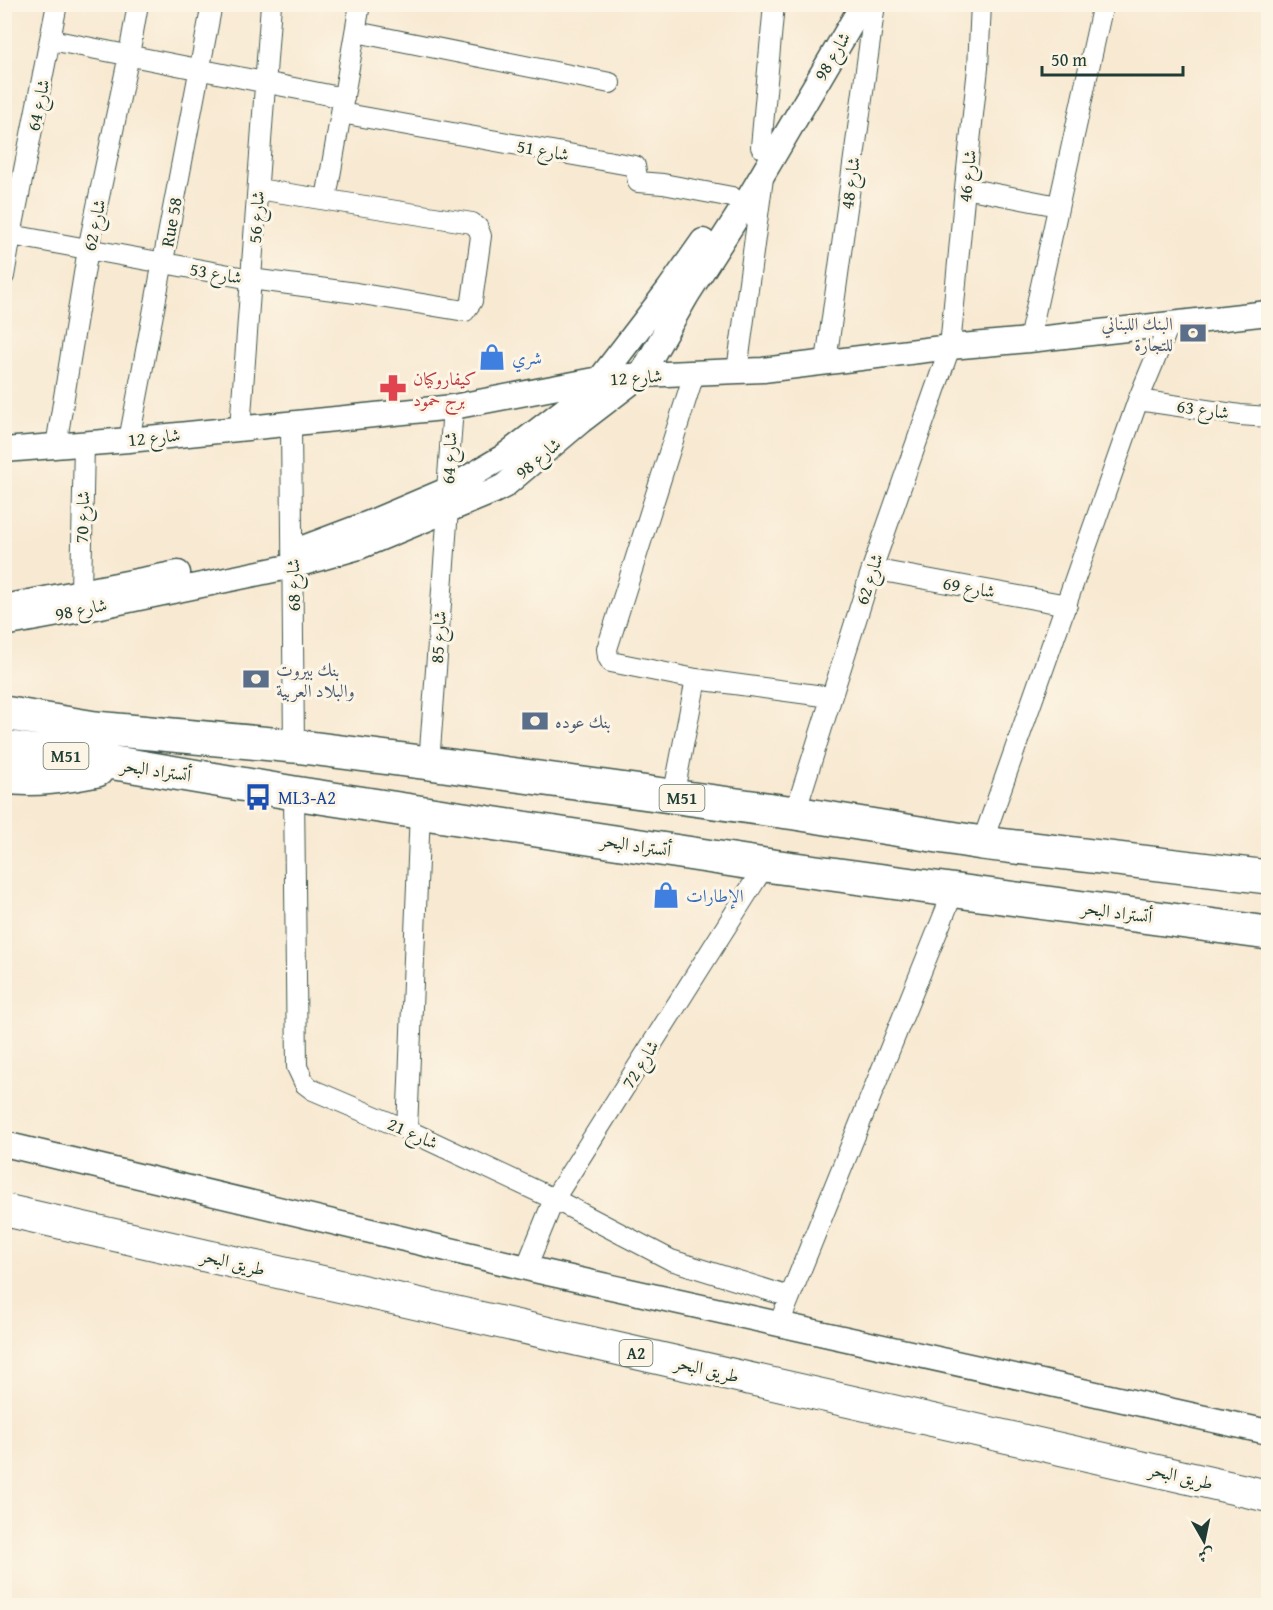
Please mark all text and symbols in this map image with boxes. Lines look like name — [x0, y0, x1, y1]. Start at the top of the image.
street label: شارع 98 — [807, 27, 859, 87]
scale bar — [1042, 39, 1183, 77]
text: 50 m — [1051, 46, 1087, 73]
street label: شارع 64 — [19, 76, 59, 134]
street label: شارع 51 — [514, 132, 571, 170]
street label: شارع 46 — [951, 148, 985, 204]
street label: شارع 48 — [833, 155, 869, 211]
street label: شارع 56 — [241, 190, 273, 244]
street label: Rue 58 — [153, 195, 189, 249]
street label: شارع 62 — [75, 196, 115, 254]
street label: شارع 53 — [187, 255, 244, 293]
place label: البنك اللبناني للتجارة — [1102, 310, 1173, 358]
bank icon: البنك اللبناني للتجارة — [1178, 318, 1208, 348]
shop icon: شري — [477, 342, 507, 372]
place label: شري — [512, 344, 542, 373]
street label: شارع 12 — [609, 362, 663, 394]
place label: كيفاروكيان برج حمود — [413, 365, 477, 416]
pharmacy icon: كيفاروكيان برج حمود — [378, 373, 408, 403]
street label: شارع 63 — [1175, 392, 1231, 428]
street label: شارع 12 — [126, 421, 182, 455]
street label: شارع 64 — [434, 431, 466, 485]
street label: شارع 98 — [509, 431, 568, 487]
street label: شارع 70 — [68, 490, 98, 544]
street label: شارع 62 — [848, 550, 892, 609]
street label: شارع 68 — [279, 558, 309, 612]
street label: شارع 69 — [940, 569, 997, 607]
street label: شارع 98 — [53, 591, 110, 629]
street label: شارع 85 — [423, 610, 455, 664]
place label: بنك بيروت والبلاد العربية — [276, 656, 355, 704]
bank icon: بنك بيروت والبلاد العربية — [241, 664, 271, 694]
bank icon: بنك عوده — [520, 706, 550, 736]
place label: بنك عوده — [555, 708, 611, 735]
road number: M51 — [44, 743, 88, 769]
street label: أتستراد البحر — [117, 751, 194, 789]
bus stop icon: ML3-A2 — [243, 782, 273, 812]
place label: ML3-A2 — [278, 784, 336, 811]
road number: M51 — [660, 785, 704, 811]
street label: أتستراد البحر — [597, 826, 674, 864]
shop icon: الإطارات — [651, 880, 681, 910]
place label: الإطارات — [686, 882, 744, 909]
street label: أتستراد البحر — [1078, 893, 1155, 930]
street label: شارع 72 — [615, 1035, 667, 1095]
street label: شارع 21 — [383, 1110, 443, 1158]
street label: طريق البحر — [196, 1241, 268, 1283]
road number: A2 — [620, 1340, 652, 1366]
street label: طريق البحر — [670, 1348, 742, 1390]
street label: طريق البحر — [1144, 1455, 1216, 1497]
north arrow — [1174, 1511, 1234, 1571]
text: ش — [1197, 1543, 1216, 1569]

